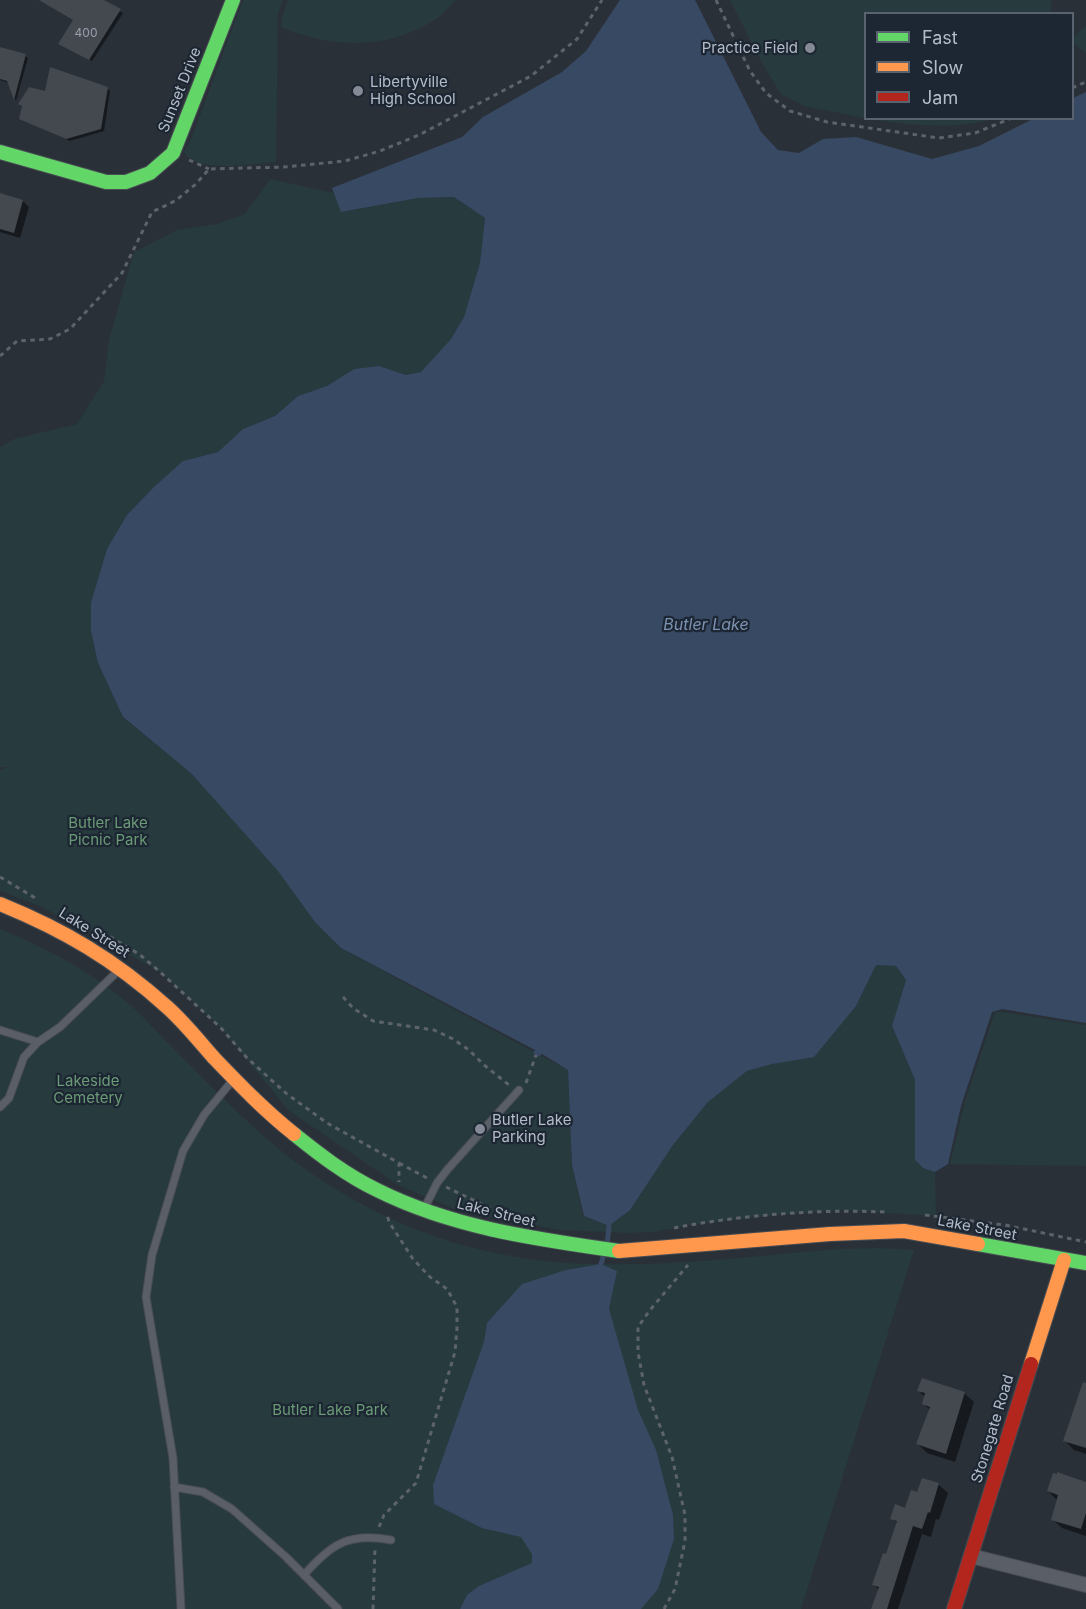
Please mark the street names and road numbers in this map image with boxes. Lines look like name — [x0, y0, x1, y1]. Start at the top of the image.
street label: Sunset Drive — [155, 45, 205, 135]
street label: Lake Street — [55, 904, 133, 962]
street label: Lake Street — [455, 1195, 537, 1231]
street label: Lake Street — [936, 1212, 1018, 1244]
street label: Stonegate Road — [968, 1373, 1018, 1485]

